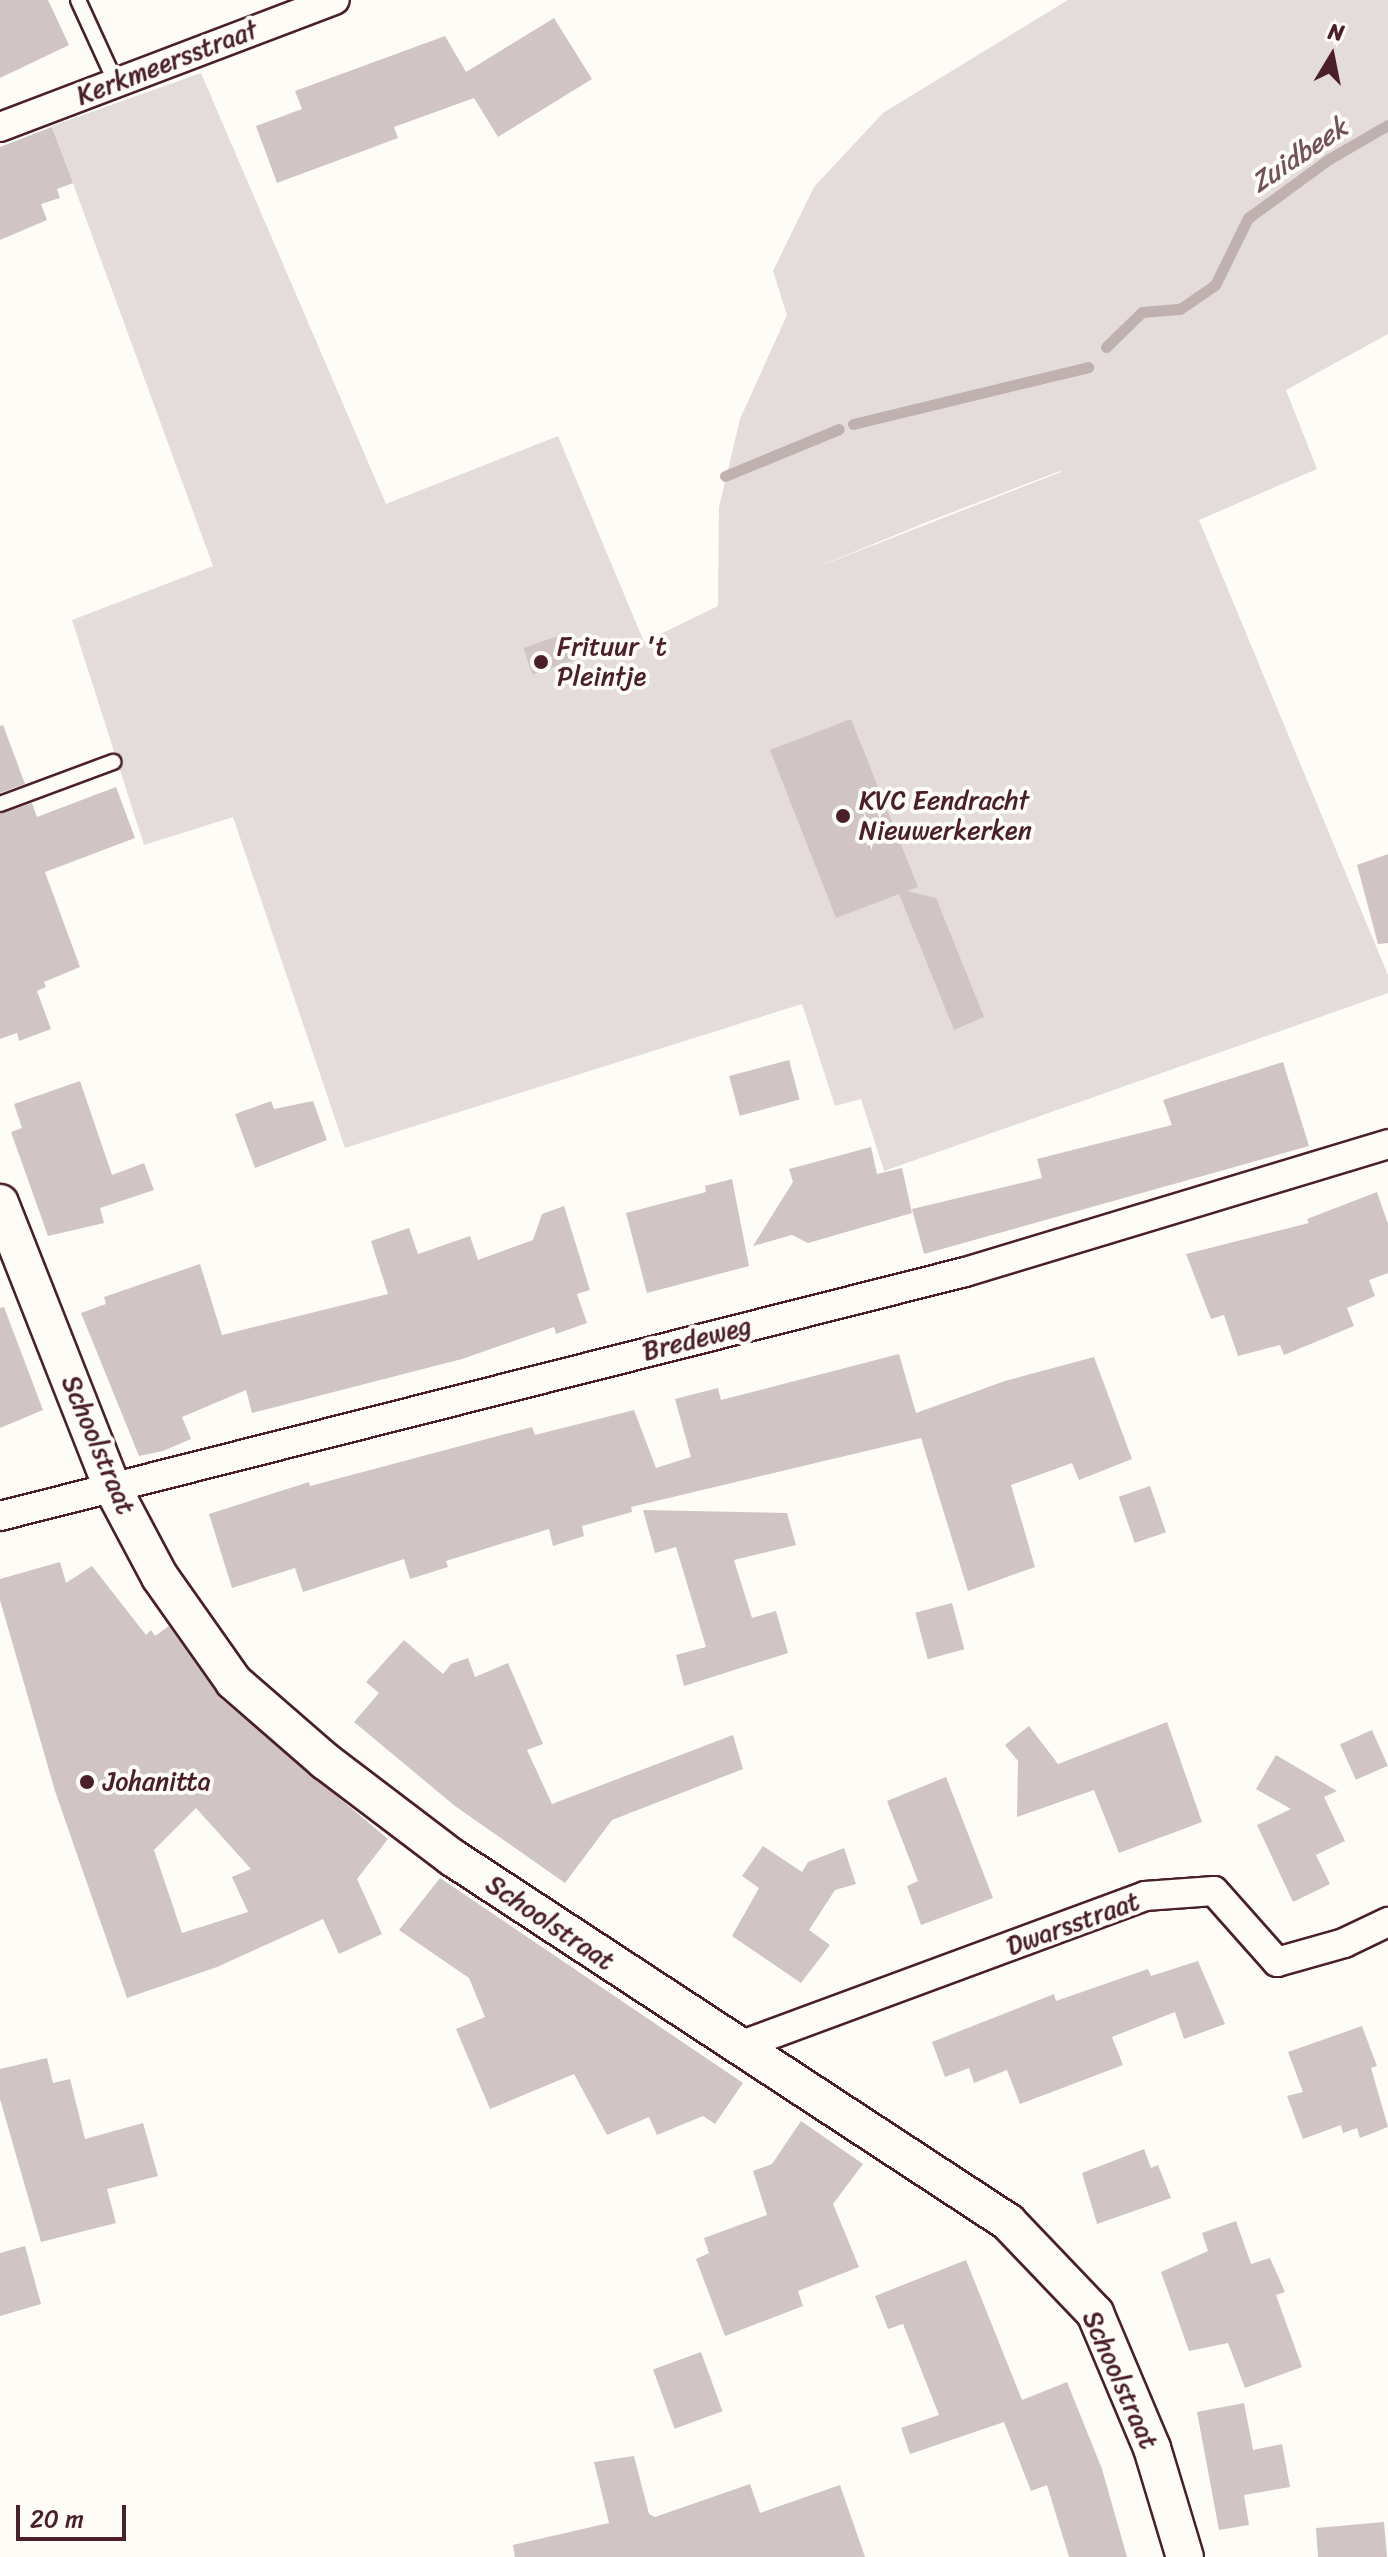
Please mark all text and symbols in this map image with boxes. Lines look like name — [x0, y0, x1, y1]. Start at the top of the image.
text: N — [1325, 11, 1347, 52]
street label: Kerkmeersstraat — [72, 14, 262, 112]
north arrow — [1292, 16, 1372, 96]
water label: Zuidbeek — [1244, 110, 1354, 200]
place label: Frituur 't Pleintje — [557, 631, 667, 692]
marker: Frituur 't Pleintje — [532, 653, 550, 671]
place label: KVC Eendracht Nieuwerkerken — [859, 785, 1032, 846]
marker: KVC Eendracht Nieuwerkerken — [834, 807, 852, 825]
street label: Bredeweg — [639, 1310, 755, 1368]
street label: Schoolstraat — [55, 1371, 141, 1519]
place label: Johanitta — [103, 1766, 211, 1798]
marker: Johanitta — [78, 1773, 96, 1791]
street label: Schoolstraat — [480, 1869, 620, 1977]
street label: Dwarsstraat — [1002, 1886, 1144, 1962]
street label: Schoolstraat — [1076, 2306, 1164, 2454]
scale bar — [20, 2489, 130, 2539]
text: 20 m — [30, 2498, 84, 2540]

